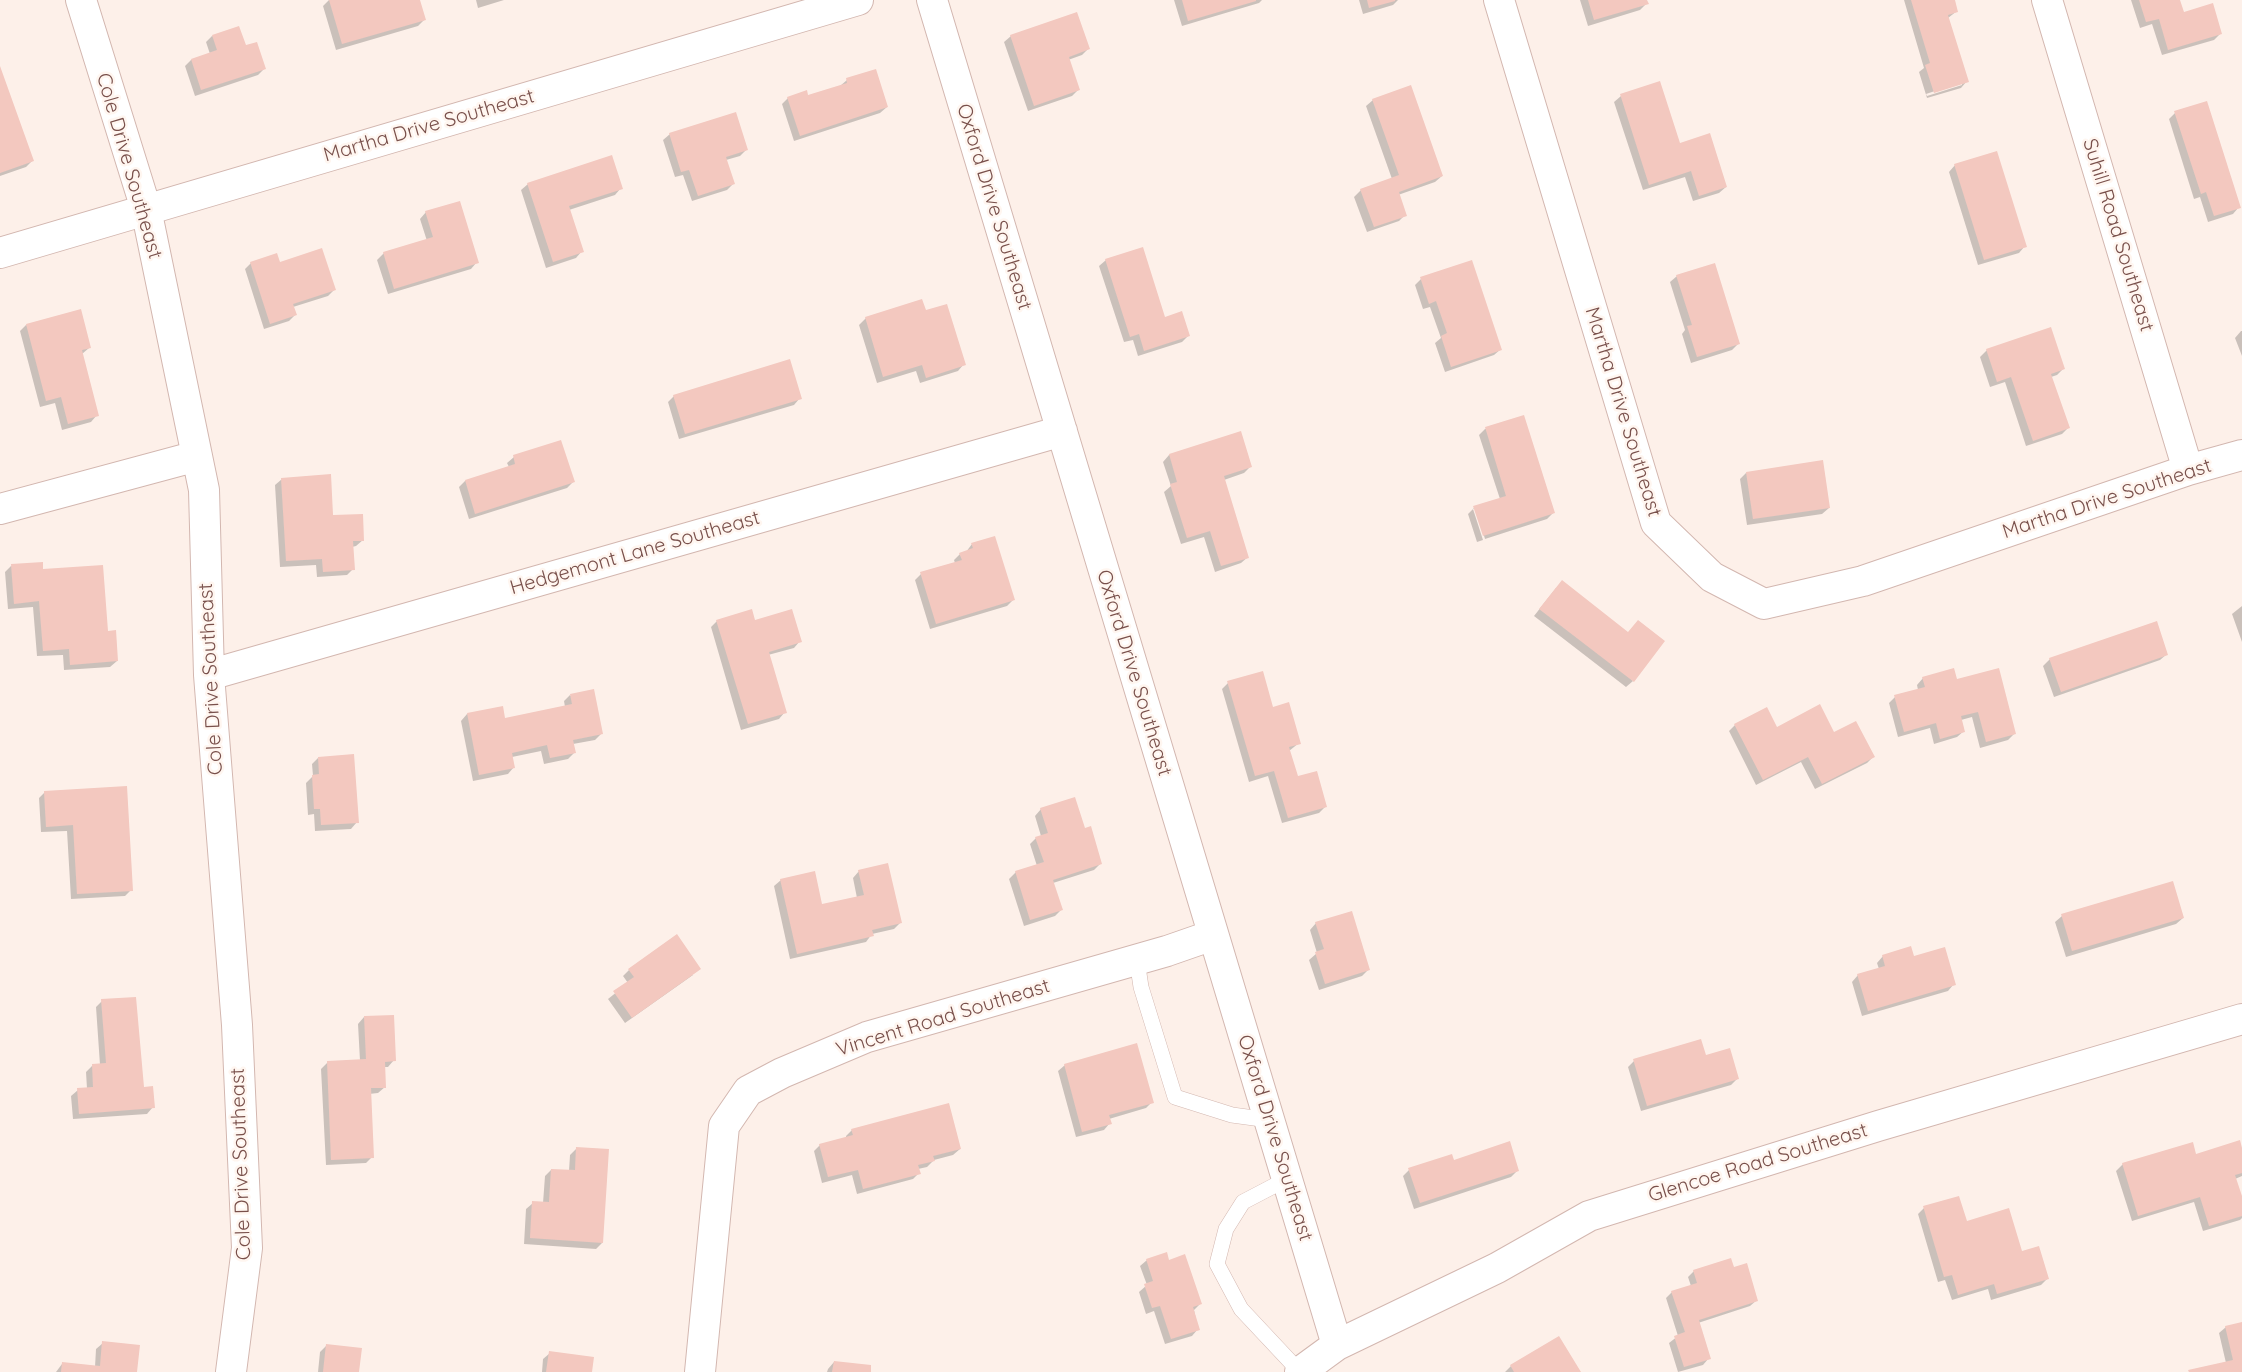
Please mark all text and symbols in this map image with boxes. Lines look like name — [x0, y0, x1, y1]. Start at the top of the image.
street label: Cole Drive Southeast — [91, 70, 167, 262]
street label: Martha Drive Southeast — [321, 84, 537, 168]
street label: Oxford Drive Southeast — [951, 101, 1037, 313]
street label: Suhill Road Southeast — [2077, 136, 2159, 334]
street label: Martha Drive Southeast — [1580, 304, 1666, 520]
street label: Martha Drive Southeast — [2000, 454, 2214, 544]
street label: Hedgemont Lane Southeast — [507, 506, 763, 600]
street label: Oxford Drive Southeast — [1091, 567, 1177, 779]
street label: Cole Drive Southeast — [194, 582, 228, 776]
street label: Vincent Road Southeast — [833, 974, 1053, 1062]
street label: Oxford Drive Southeast — [1232, 1032, 1318, 1244]
street label: Cole Drive Southeast — [226, 1067, 256, 1261]
street label: Glencoe Road Southeast — [1646, 1118, 1870, 1208]

